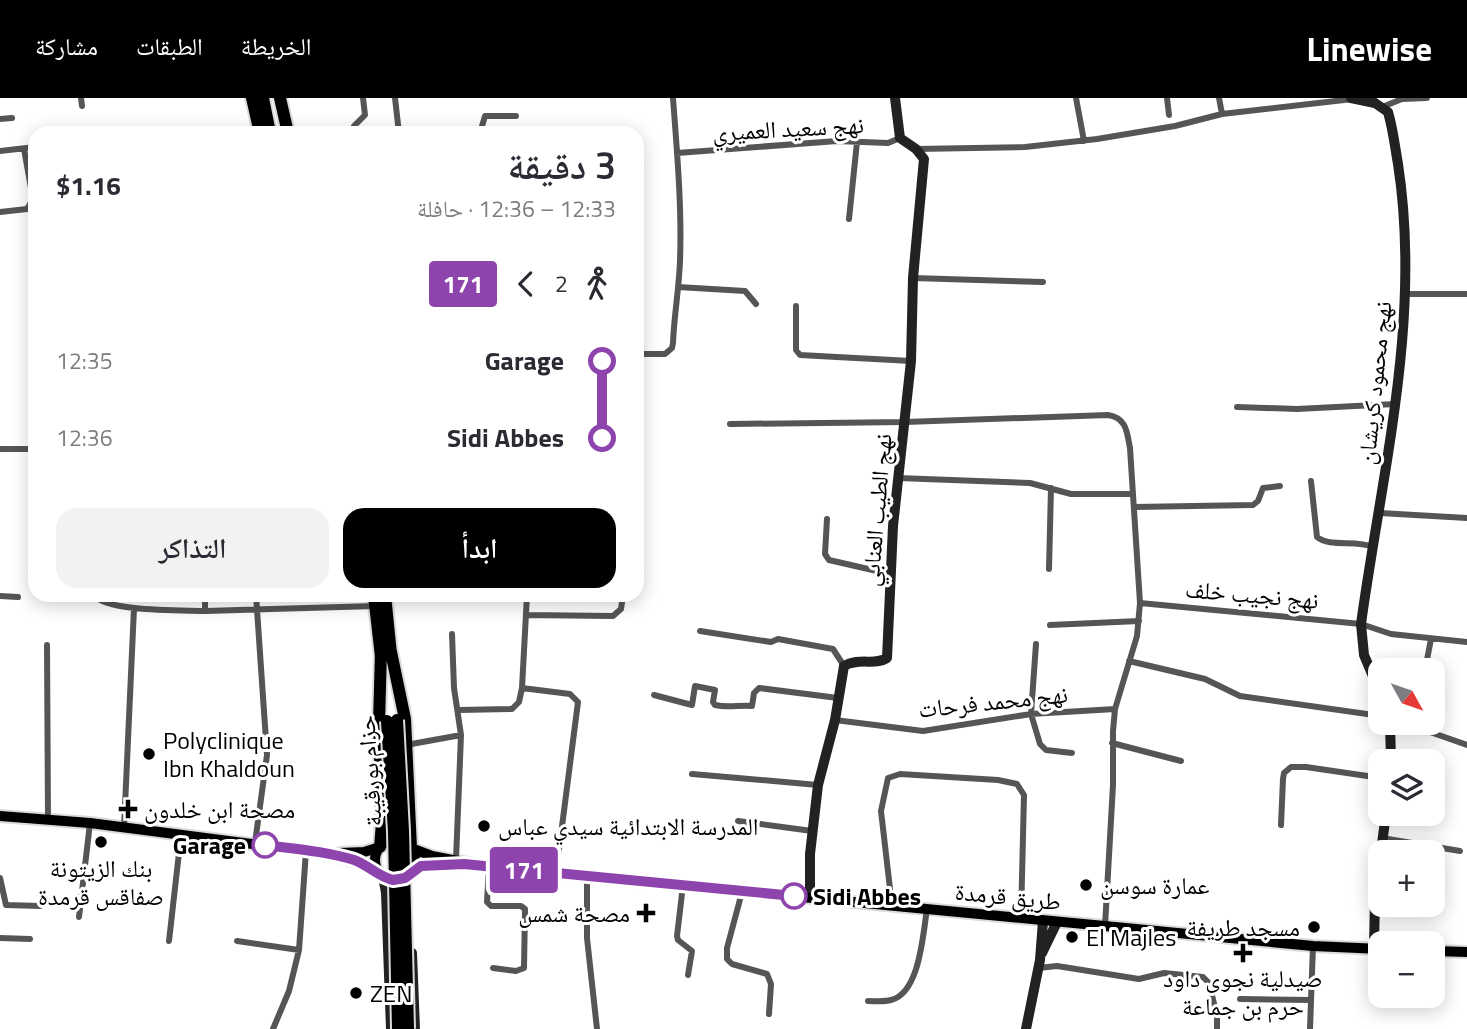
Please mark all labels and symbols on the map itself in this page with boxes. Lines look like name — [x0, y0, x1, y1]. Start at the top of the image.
street label: نهج سعيد العميري — [711, 106, 865, 152]
street label: نهج محمود كريشان — [1348, 299, 1400, 467]
street label: نهج الطيب العنابي — [851, 432, 903, 588]
street label: نهج نجيب خلف — [1184, 570, 1320, 618]
north arrow — [1368, 658, 1446, 735]
street label: نهج محمد فرحات — [916, 675, 1070, 727]
street label: حزام بورقيبة — [347, 714, 391, 828]
place label: Polyclinique Ibn Khaldoun — [163, 722, 295, 786]
marker: Polyclinique Ibn Khaldoun — [141, 746, 157, 762]
place label: مصحة ابن خلدون — [144, 791, 295, 827]
marker: مصحة ابن خلدون — [118, 799, 138, 819]
place label: المدرسة الابتدائية سيدي عباس — [498, 808, 759, 846]
marker: المدرسة الابتدائية سيدي عباس — [476, 818, 492, 834]
place label: Garage — [173, 827, 246, 863]
marker: Garage — [252, 832, 278, 858]
marker: بنك الزيتونة صفاقس قرمدة — [93, 834, 109, 850]
line badge: 171 — [484, 847, 564, 893]
place label: بنك الزيتونة صفاقس قرمدة — [38, 850, 164, 914]
place label: عمارة سوسن — [1100, 867, 1209, 903]
street label: طريق قرمدة — [953, 873, 1063, 919]
marker: عمارة سوسن — [1078, 877, 1094, 893]
place label: Sidi Abbes — [813, 878, 921, 914]
marker: Sidi Abbes — [781, 883, 807, 909]
place label: مصحة شمس — [518, 895, 630, 931]
marker: مصحة شمس — [636, 903, 656, 923]
place label: مسجد طريفة — [1187, 909, 1300, 945]
place label: El Majles — [1086, 919, 1176, 955]
marker: مسجد طريفة — [1306, 919, 1322, 935]
marker: El Majles — [1064, 929, 1080, 945]
marker: صيدلية نجوى داود حرم بن جماعة — [1235, 945, 1251, 961]
place label: صيدلية نجوى داود حرم بن جماعة — [1163, 960, 1323, 1024]
place label: ZEN — [370, 975, 412, 1011]
marker: ZEN — [348, 985, 364, 1001]

